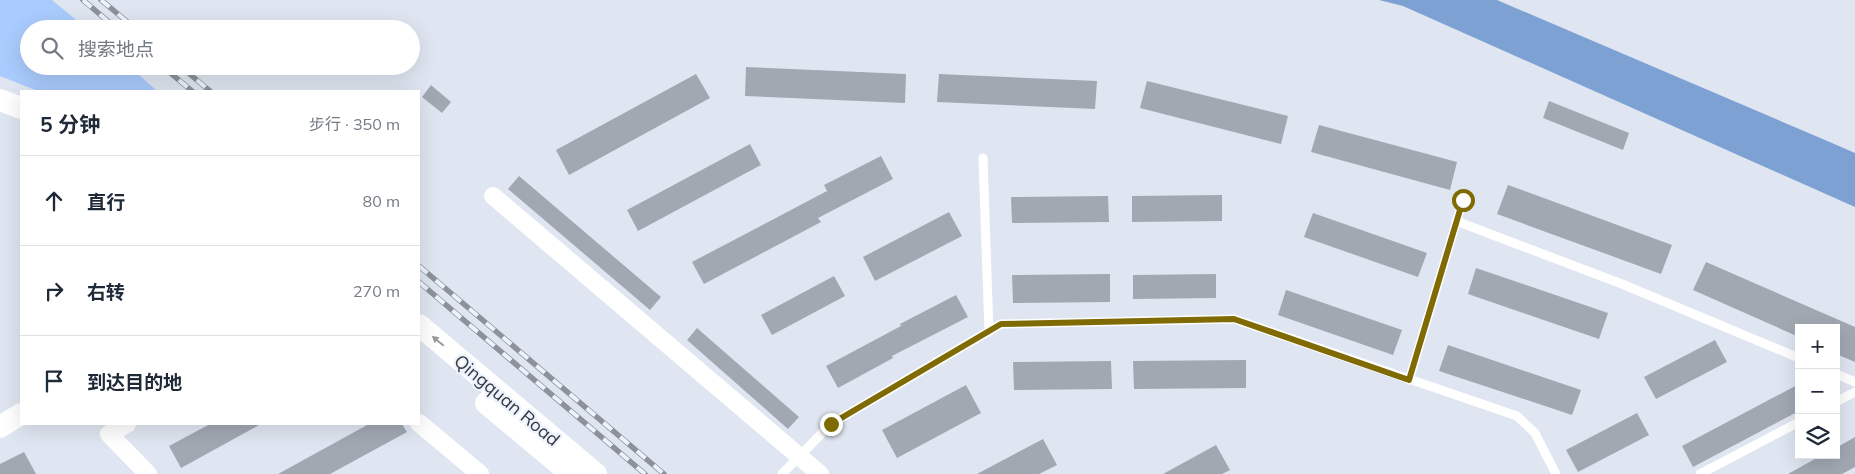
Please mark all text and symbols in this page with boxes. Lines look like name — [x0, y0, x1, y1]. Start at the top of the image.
search box — [20, 20, 420, 75]
icon: search — [38, 34, 66, 62]
text: 搜索地点 — [78, 37, 154, 61]
text: 5 分钟 — [40, 111, 100, 137]
text: 步行 · 350 m — [309, 114, 400, 134]
icon: ahead — [40, 187, 68, 215]
route start — [1452, 189, 1475, 212]
text: 直行 — [87, 190, 125, 214]
text: 80 m — [363, 191, 400, 211]
icon: right — [40, 277, 68, 305]
text: 右转 — [87, 280, 125, 304]
text: 270 m — [353, 281, 400, 301]
map controls — [1795, 324, 1840, 459]
button: + — [1795, 324, 1840, 369]
one-way arrow — [432, 336, 445, 347]
street label: Qingquan Road — [449, 349, 565, 451]
icon: arrive — [40, 367, 68, 395]
button: − — [1795, 369, 1840, 414]
text: 到达目的地 — [87, 370, 182, 394]
route end — [820, 413, 843, 436]
button: layers — [1795, 414, 1840, 459]

